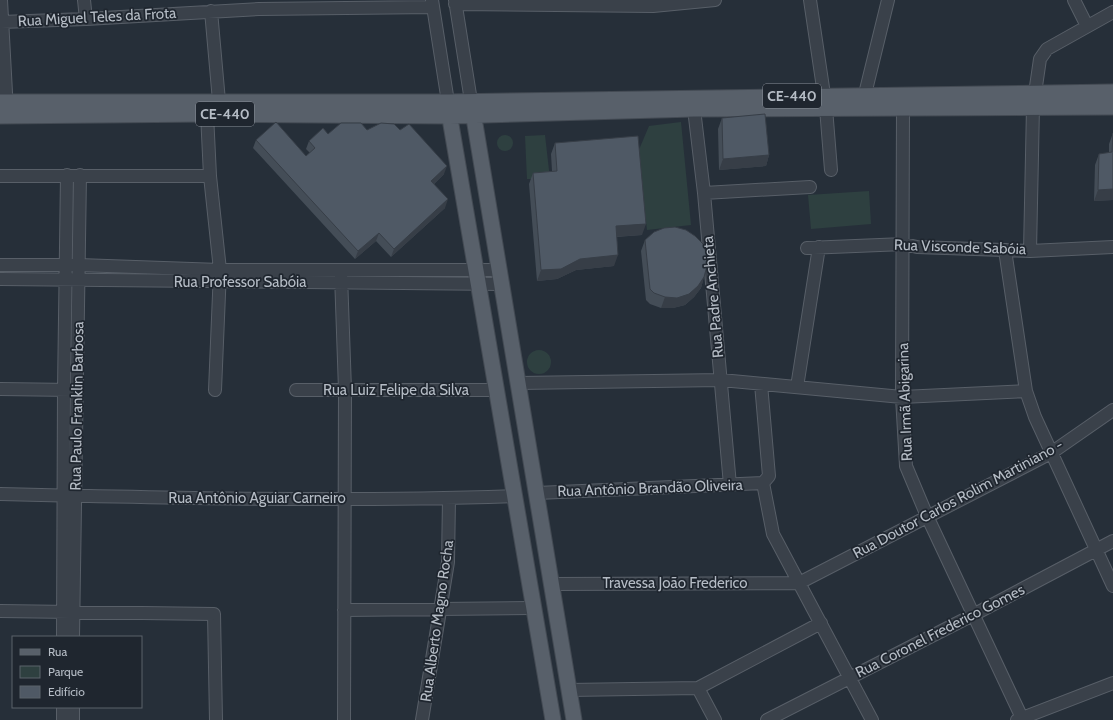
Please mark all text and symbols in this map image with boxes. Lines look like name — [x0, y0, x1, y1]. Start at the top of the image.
street label: Rua Miguel Teles da Frota — [17, 4, 177, 30]
road number: CE-440 — [763, 84, 821, 108]
road number: CE-440 — [196, 102, 254, 126]
street label: Rua Padre Anchieta — [699, 234, 727, 359]
street label: Rua Visconde Sabóia — [894, 236, 1027, 258]
street label: Rua Professor Sabóia — [174, 273, 307, 291]
street label: Rua Paulo Franklin Barbosa — [67, 320, 87, 491]
street label: Rua Irmã Abigarina — [894, 342, 916, 461]
street label: Rua Luiz Felipe da Silva — [323, 381, 470, 399]
street label: Rua Doutor Carlos Rolim Martiniano - — [850, 436, 1066, 562]
street label: Rua Antônio Brandão Oliveira — [557, 476, 744, 500]
street label: Rua Antônio Aguiar Carneiro — [168, 489, 346, 507]
street label: Rua Alberto Magno Rocha — [417, 538, 457, 703]
street label: Travessa João Frederico — [602, 574, 748, 592]
street label: Rua Coronel Frederico Gomes — [852, 580, 1028, 682]
legend — [12, 636, 142, 708]
text: Rua — [48, 644, 67, 659]
text: Parque — [48, 664, 83, 679]
text: Edifício — [48, 684, 85, 699]

